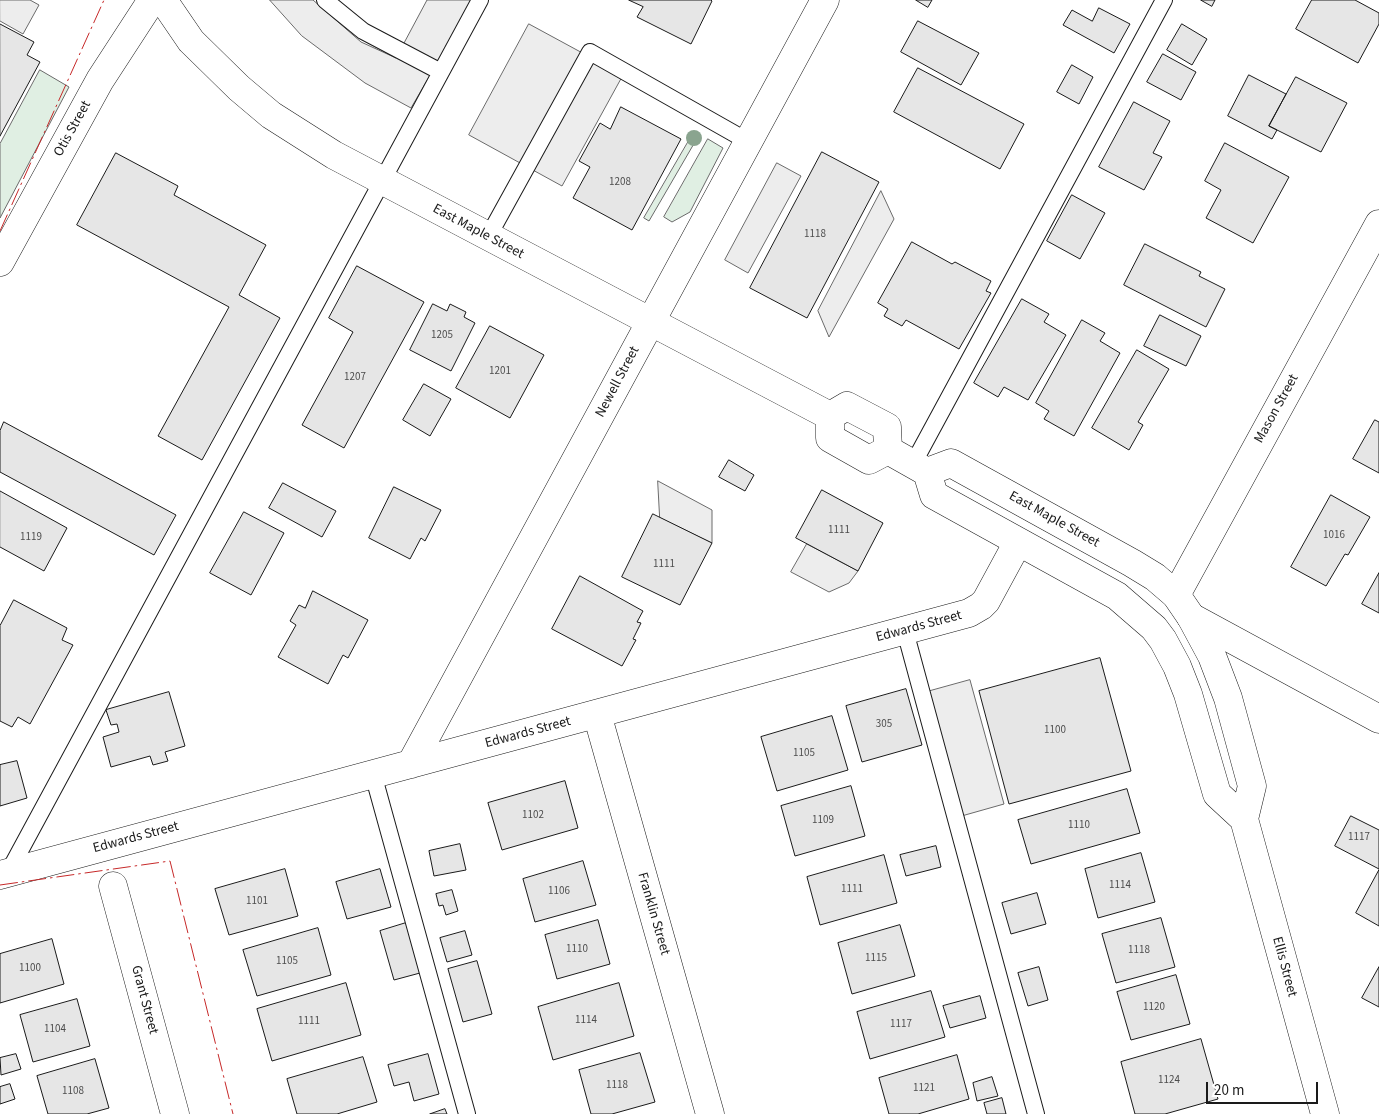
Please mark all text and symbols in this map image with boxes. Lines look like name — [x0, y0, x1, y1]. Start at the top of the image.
street label: Otis Street — [51, 98, 95, 160]
house number: 1208 — [609, 176, 631, 190]
street label: East Maple Street — [429, 201, 527, 263]
house number: 1118 — [804, 228, 826, 242]
house number: 1205 — [431, 329, 453, 343]
street label: Newell Street — [592, 344, 644, 420]
house number: 1201 — [489, 365, 511, 379]
house number: 1207 — [344, 371, 366, 385]
street label: Mason Street — [1251, 372, 1303, 446]
street label: East Maple Street — [1006, 488, 1102, 552]
house number: 1111 — [828, 524, 850, 538]
house number: 1016 — [1323, 529, 1345, 543]
house number: 1119 — [20, 531, 42, 545]
house number: 1111 — [653, 558, 675, 572]
street label: Edwards Street — [874, 607, 964, 647]
street label: Edwards Street — [483, 713, 573, 753]
house number: 305 — [876, 718, 892, 732]
house number: 1100 — [1044, 724, 1066, 738]
house number: 1105 — [793, 747, 815, 761]
house number: 1102 — [522, 809, 544, 823]
house number: 1109 — [812, 814, 834, 828]
street label: Edwards Street — [91, 818, 181, 858]
house number: 1110 — [1068, 819, 1090, 833]
house number: 1117 — [1348, 831, 1370, 845]
street label: Franklin Street — [633, 871, 673, 957]
house number: 1114 — [1109, 879, 1131, 893]
house number: 1111 — [841, 883, 863, 897]
house number: 1106 — [548, 885, 570, 899]
house number: 1101 — [246, 895, 268, 909]
street label: Ellis Street — [1268, 935, 1300, 999]
house number: 1110 — [566, 943, 588, 957]
house number: 1118 — [1128, 944, 1150, 958]
house number: 1115 — [865, 952, 887, 966]
house number: 1105 — [276, 955, 298, 969]
house number: 1100 — [19, 962, 41, 976]
street label: Grant Street — [127, 964, 161, 1036]
house number: 1120 — [1143, 1001, 1165, 1015]
house number: 1114 — [575, 1014, 597, 1028]
house number: 1111 — [298, 1015, 320, 1029]
house number: 1117 — [890, 1018, 912, 1032]
house number: 1104 — [44, 1023, 66, 1037]
scale bar — [1209, 1072, 1322, 1104]
house number: 1124 — [1158, 1074, 1180, 1088]
house number: 1118 — [606, 1079, 628, 1093]
text: 20 m — [1214, 1080, 1244, 1101]
house number: 1121 — [913, 1082, 935, 1096]
house number: 1108 — [62, 1085, 84, 1099]

